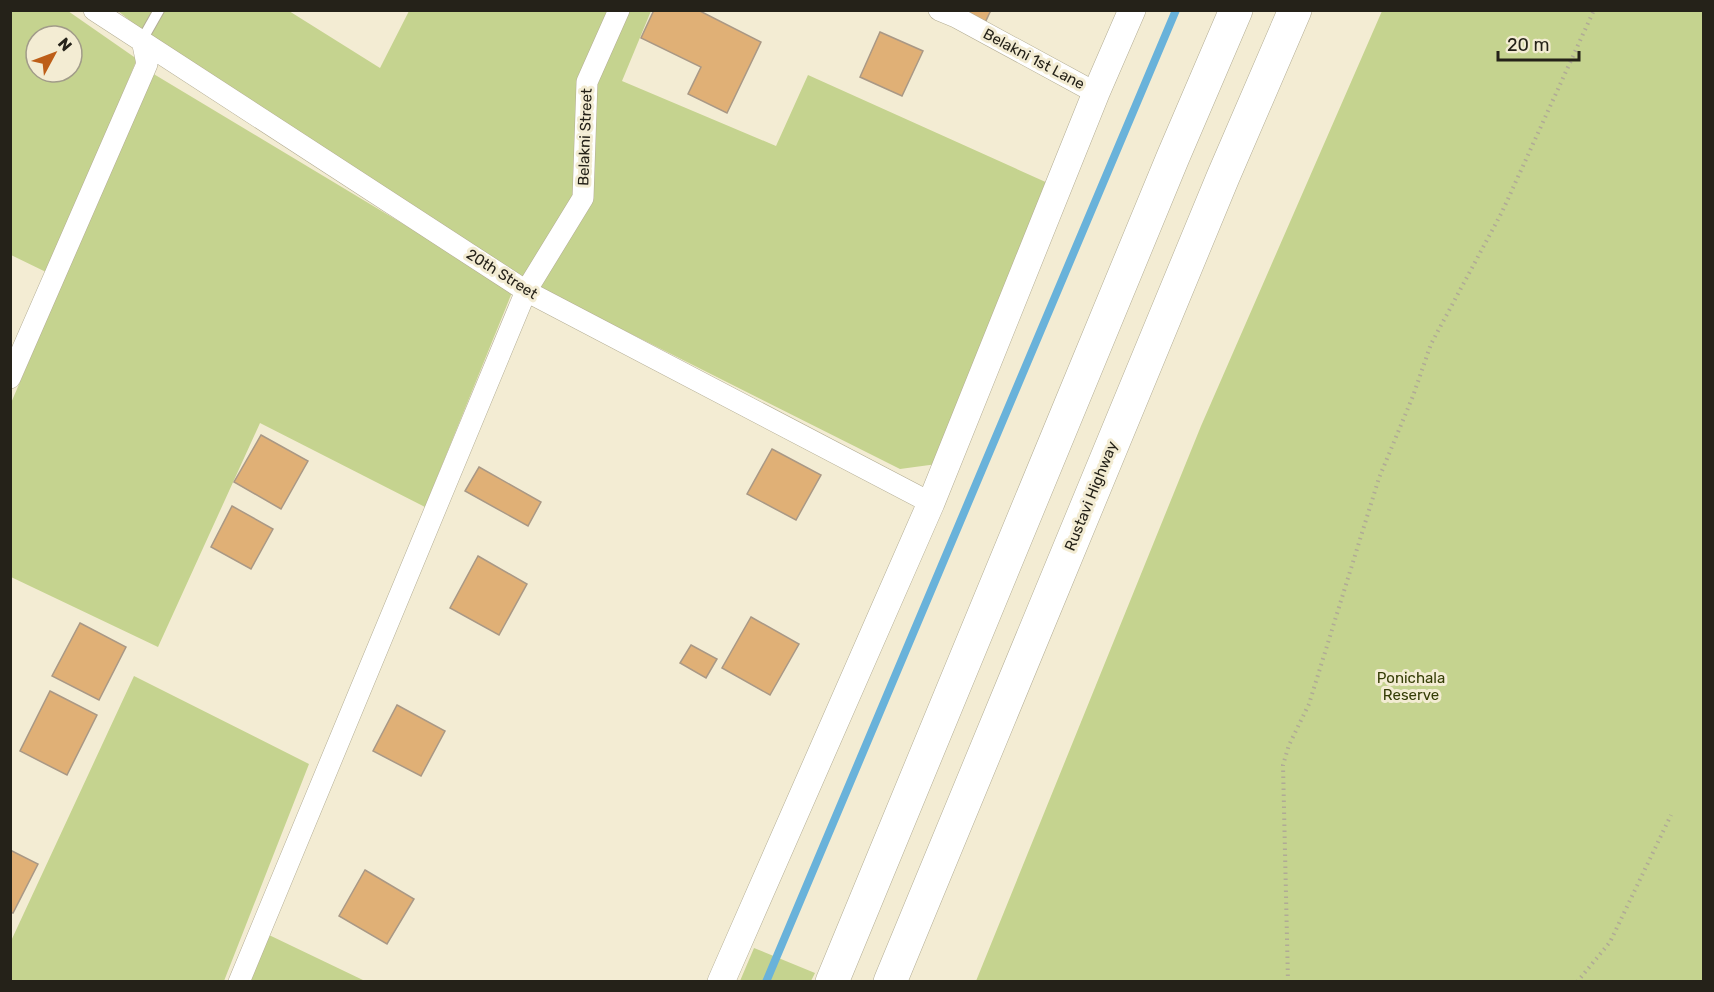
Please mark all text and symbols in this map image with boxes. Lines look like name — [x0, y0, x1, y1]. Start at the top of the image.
north arrow — [24, 24, 84, 84]
scale bar — [1498, 24, 1579, 62]
street label: Belakni 1st Lane — [980, 25, 1088, 93]
text: N — [54, 34, 76, 55]
text: 20 m — [1507, 34, 1549, 56]
street label: Belakni Street — [574, 88, 596, 186]
street label: 20th Street — [463, 245, 541, 303]
street label: Rustavi Highway — [1061, 439, 1121, 553]
park label: Ponichala Reserve — [1377, 669, 1445, 704]

